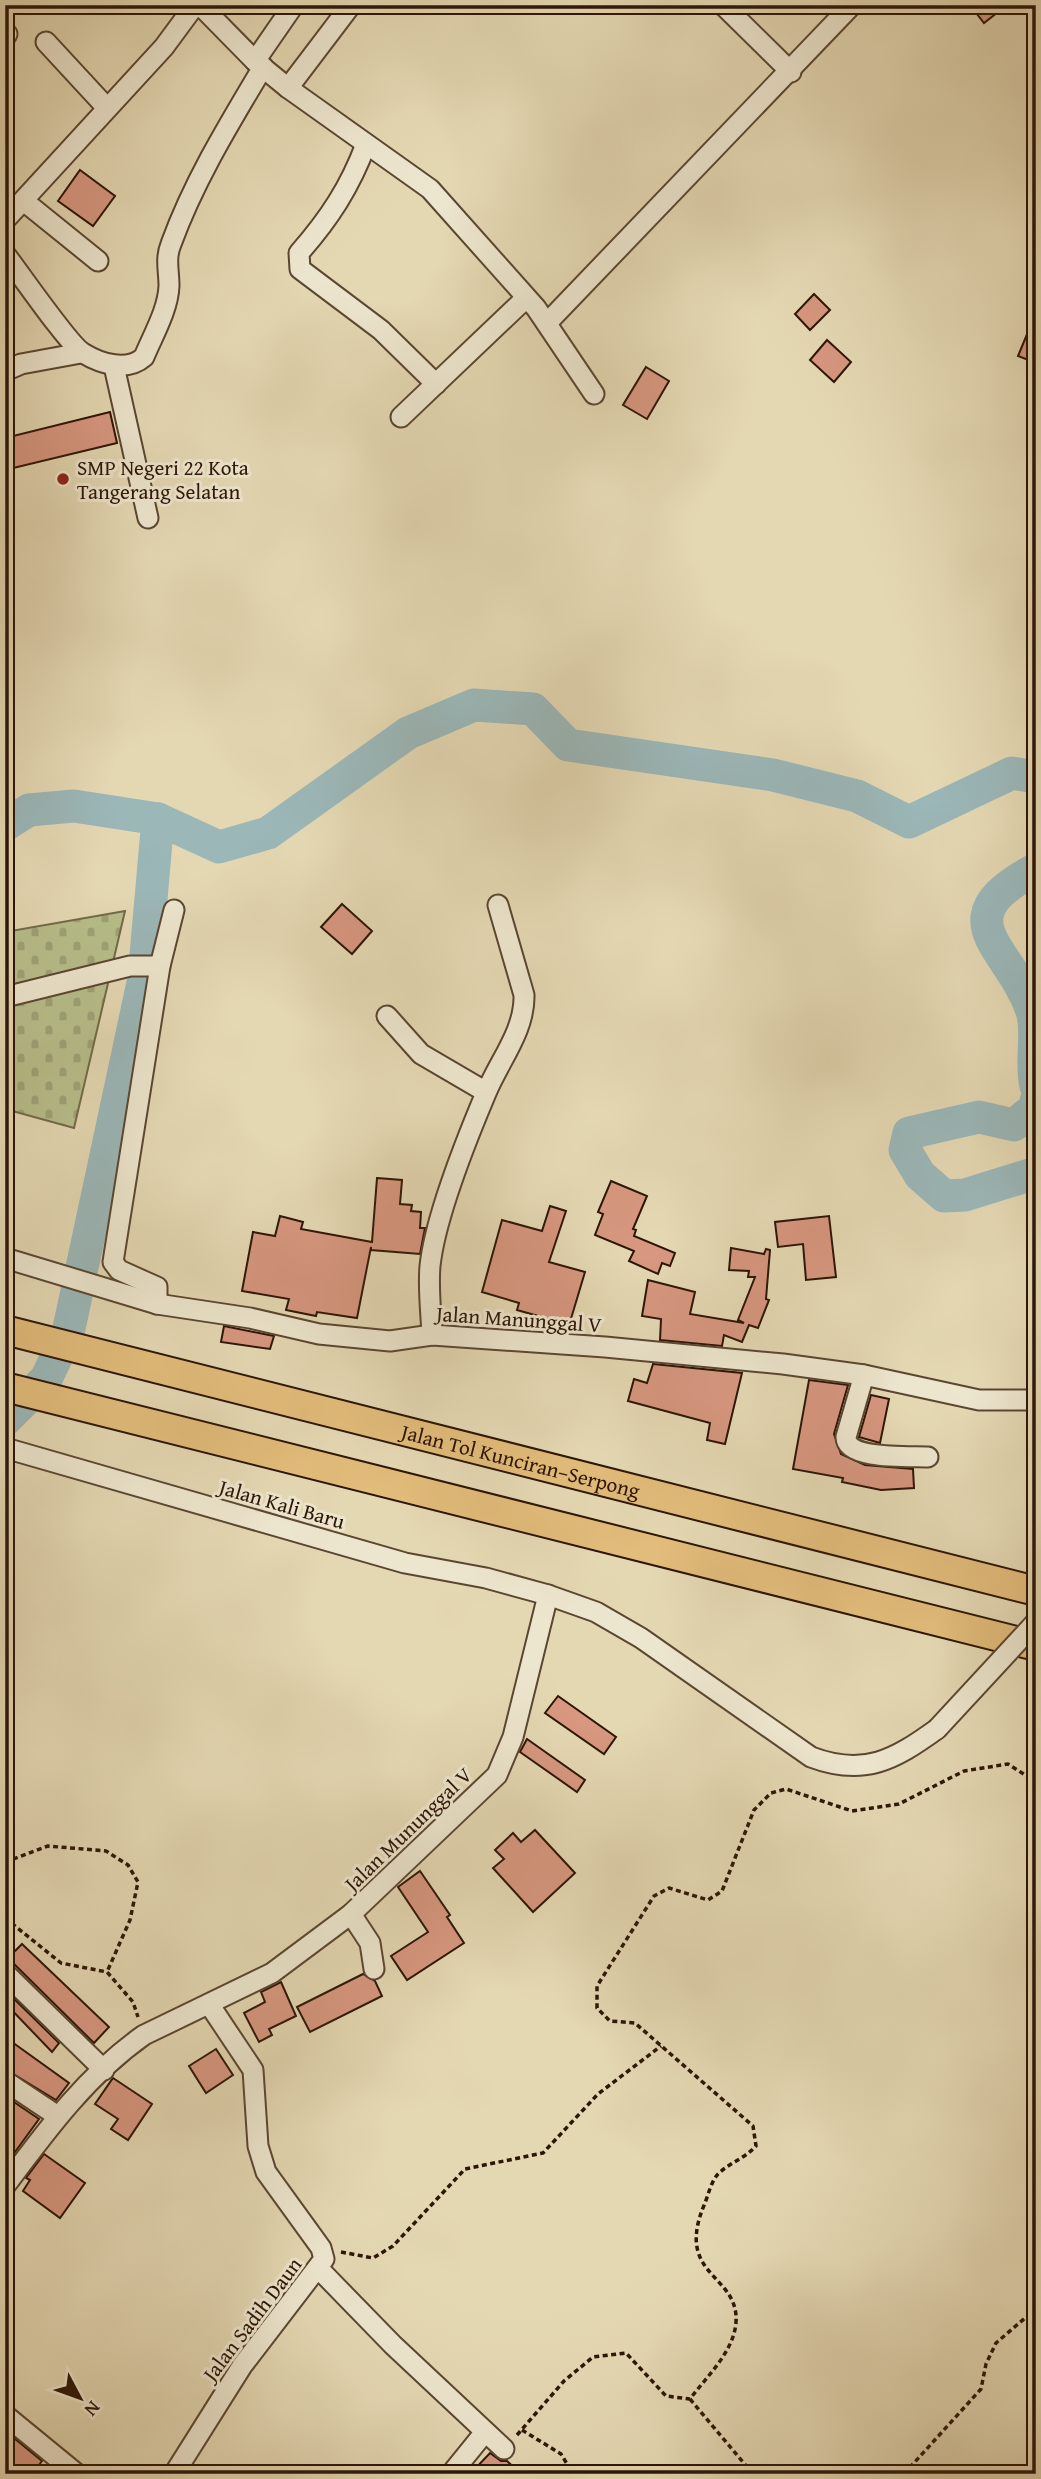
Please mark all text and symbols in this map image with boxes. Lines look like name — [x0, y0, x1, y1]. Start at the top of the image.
place label: SMP Negeri 22 Kota Tangerang Selatan — [77, 452, 249, 507]
marker: SMP Negeri 22 Kota Tangerang Selatan — [55, 471, 71, 487]
street label: Jalan Manunggal V — [432, 1298, 603, 1340]
street label: Jalan Tol Kunciran–Serpong — [395, 1415, 644, 1506]
street label: Jalan Kali Baru — [213, 1470, 349, 1537]
street label: Jalan Mununggal V — [335, 1760, 479, 1900]
street label: Jalan Sadih Daun — [193, 2250, 309, 2390]
north arrow — [46, 2364, 116, 2434]
text: N — [78, 2395, 108, 2423]

